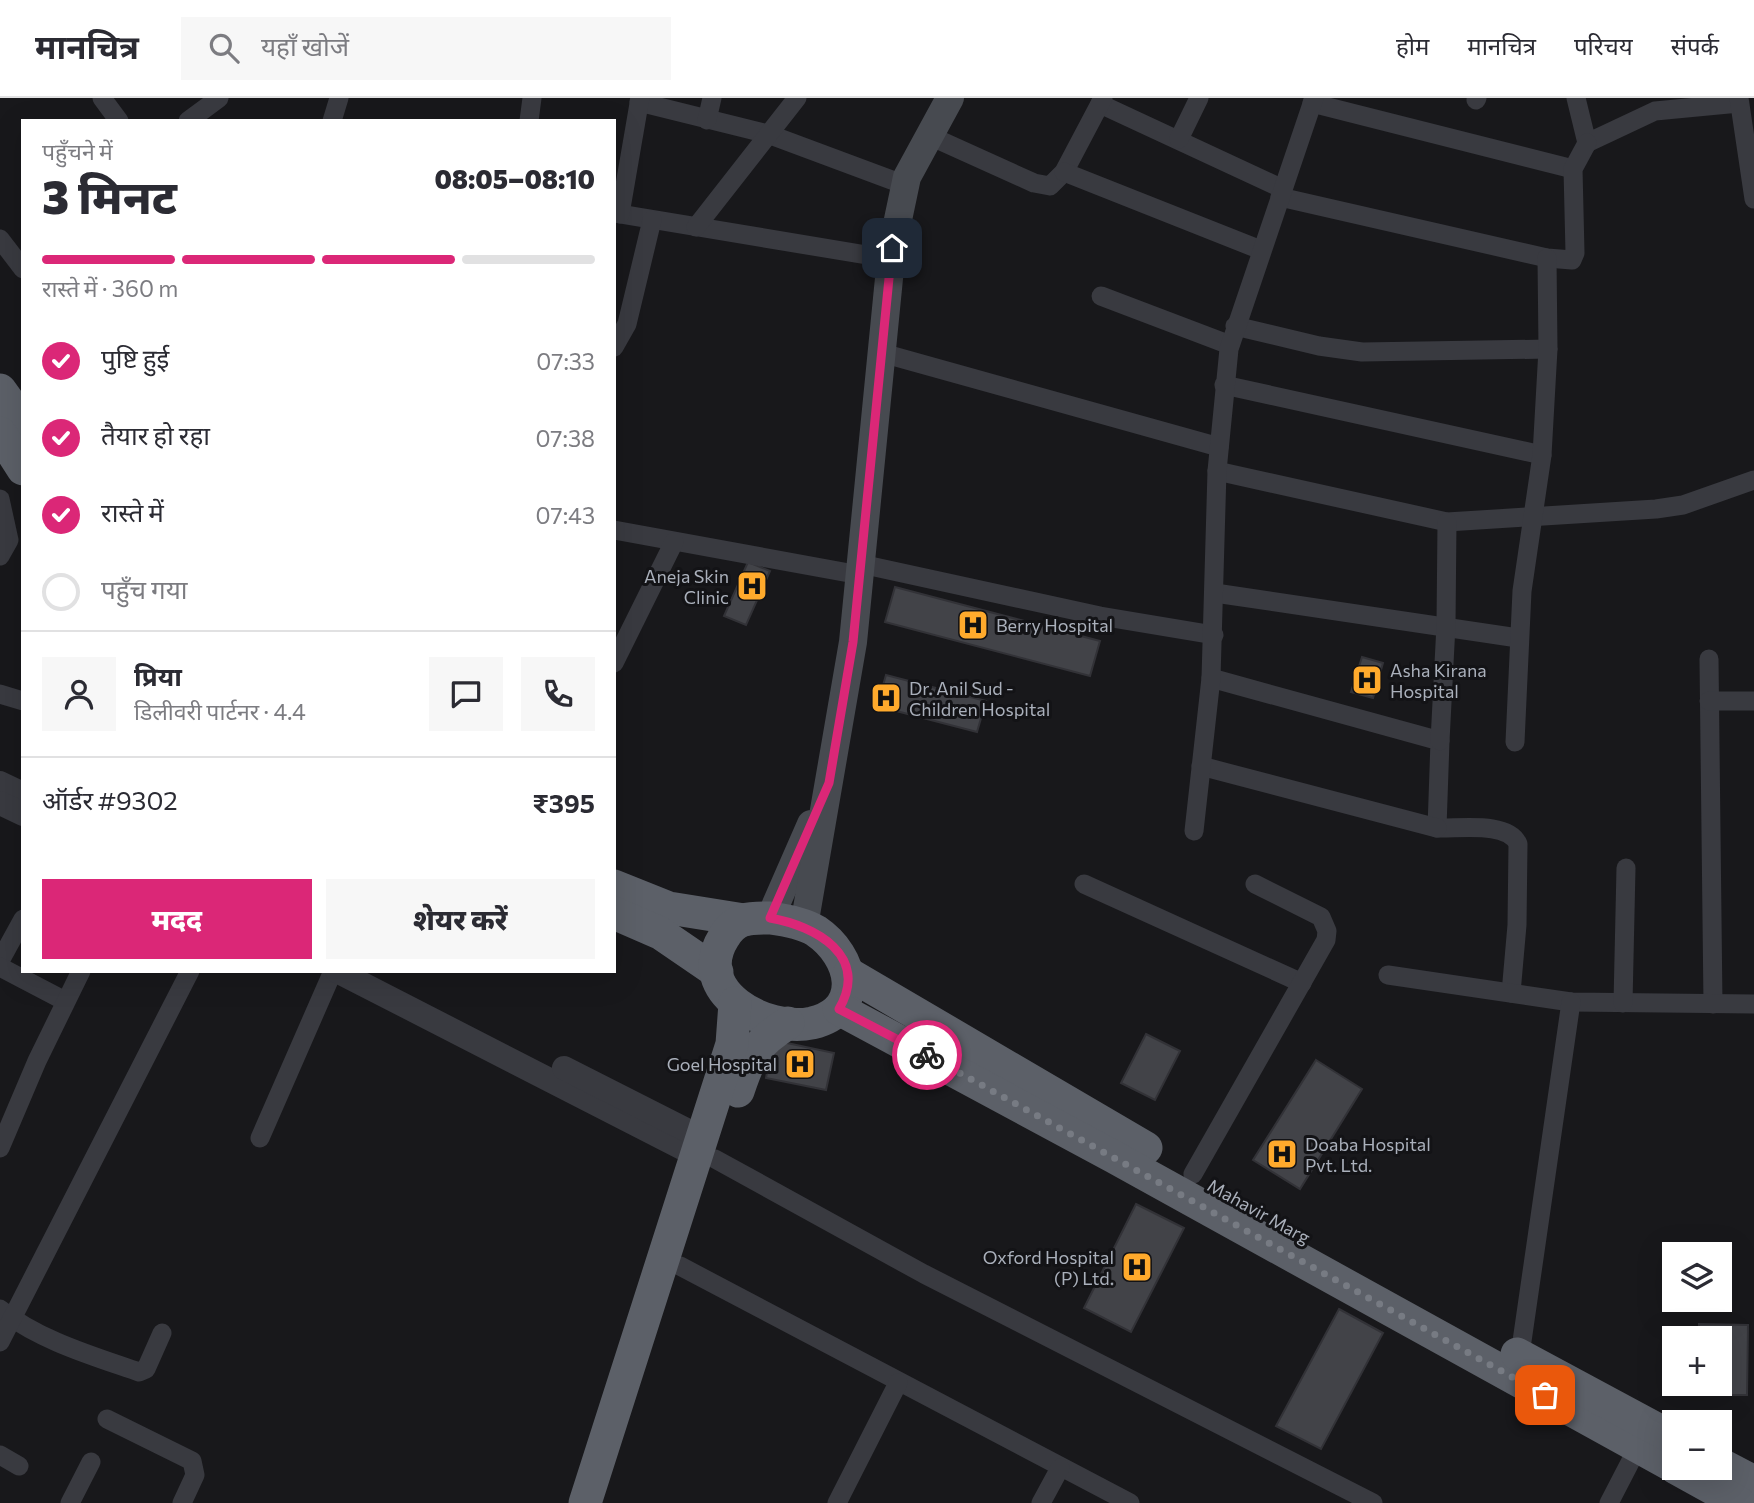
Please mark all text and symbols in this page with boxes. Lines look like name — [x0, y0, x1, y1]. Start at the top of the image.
search box — [181, 17, 671, 80]
text: मानचित्र — [35, 25, 139, 66]
icon: search — [205, 29, 243, 67]
text: यहाँ खोजें — [261, 30, 349, 61]
text: होम — [1396, 31, 1429, 60]
text: मानचित्र — [1467, 31, 1536, 60]
text: परिचय — [1574, 31, 1633, 60]
text: संपर्क — [1671, 31, 1719, 60]
text: पहुँचने में — [42, 137, 113, 165]
text: 08:05–08:10 — [434, 163, 595, 194]
text: 3 मिनट — [42, 167, 177, 223]
pin — [862, 218, 922, 278]
icon: home — [873, 229, 911, 267]
text: रास्ते में · 360 m — [42, 274, 178, 302]
icon: check — [42, 342, 80, 380]
text: पुष्टि हुई — [101, 342, 169, 373]
text: 07:33 — [536, 347, 595, 375]
icon: check — [42, 419, 80, 457]
text: तैयार हो रहा — [101, 419, 210, 450]
text: 07:38 — [535, 424, 595, 452]
icon: check — [42, 496, 80, 534]
text: रास्ते में — [101, 496, 164, 527]
text: 07:43 — [536, 501, 595, 529]
place label: Aneja Skin Clinic — [644, 565, 729, 608]
hospital icon: Aneja Skin Clinic — [735, 569, 769, 603]
text: पहुँच गया — [101, 573, 188, 604]
hospital icon: Berry Hospital — [956, 608, 990, 642]
place label: Berry Hospital — [996, 614, 1113, 636]
button: person — [42, 657, 116, 731]
button: chat — [429, 657, 503, 731]
button: phone — [521, 657, 595, 731]
place label: Asha Kirana Hospital — [1390, 659, 1487, 702]
text: प्रिया — [134, 660, 182, 691]
hospital icon: Asha Kirana Hospital — [1350, 663, 1384, 697]
place label: Dr. Anil Sud - Children Hospital — [909, 677, 1050, 720]
hospital icon: Dr. Anil Sud - Children Hospital — [869, 681, 903, 715]
text: डिलीवरी पार्टनर · 4.4 — [134, 697, 306, 725]
text: ऑर्डर #9302 — [42, 784, 178, 815]
text: ₹395 — [533, 787, 595, 818]
button: मदद — [42, 879, 312, 959]
button: शेयर करें — [326, 879, 595, 959]
courier — [892, 1020, 962, 1090]
icon: bike — [908, 1036, 946, 1074]
hospital icon: Goel Hospital — [783, 1047, 817, 1081]
place label: Goel Hospital — [667, 1053, 777, 1075]
place label: Doaba Hospital Pvt. Ltd. — [1305, 1133, 1431, 1176]
hospital icon: Doaba Hospital Pvt. Ltd. — [1265, 1137, 1299, 1171]
street label: Mahavir Marg — [1204, 1174, 1314, 1248]
map controls — [1662, 1242, 1732, 1480]
button: layers — [1662, 1242, 1732, 1312]
place label: Oxford Hospital (P) Ltd. — [983, 1246, 1114, 1289]
hospital icon: Oxford Hospital (P) Ltd. — [1120, 1250, 1154, 1284]
button: + — [1662, 1326, 1732, 1396]
pin — [1515, 1365, 1575, 1425]
icon: bag — [1526, 1376, 1564, 1414]
button: − — [1662, 1410, 1732, 1480]

